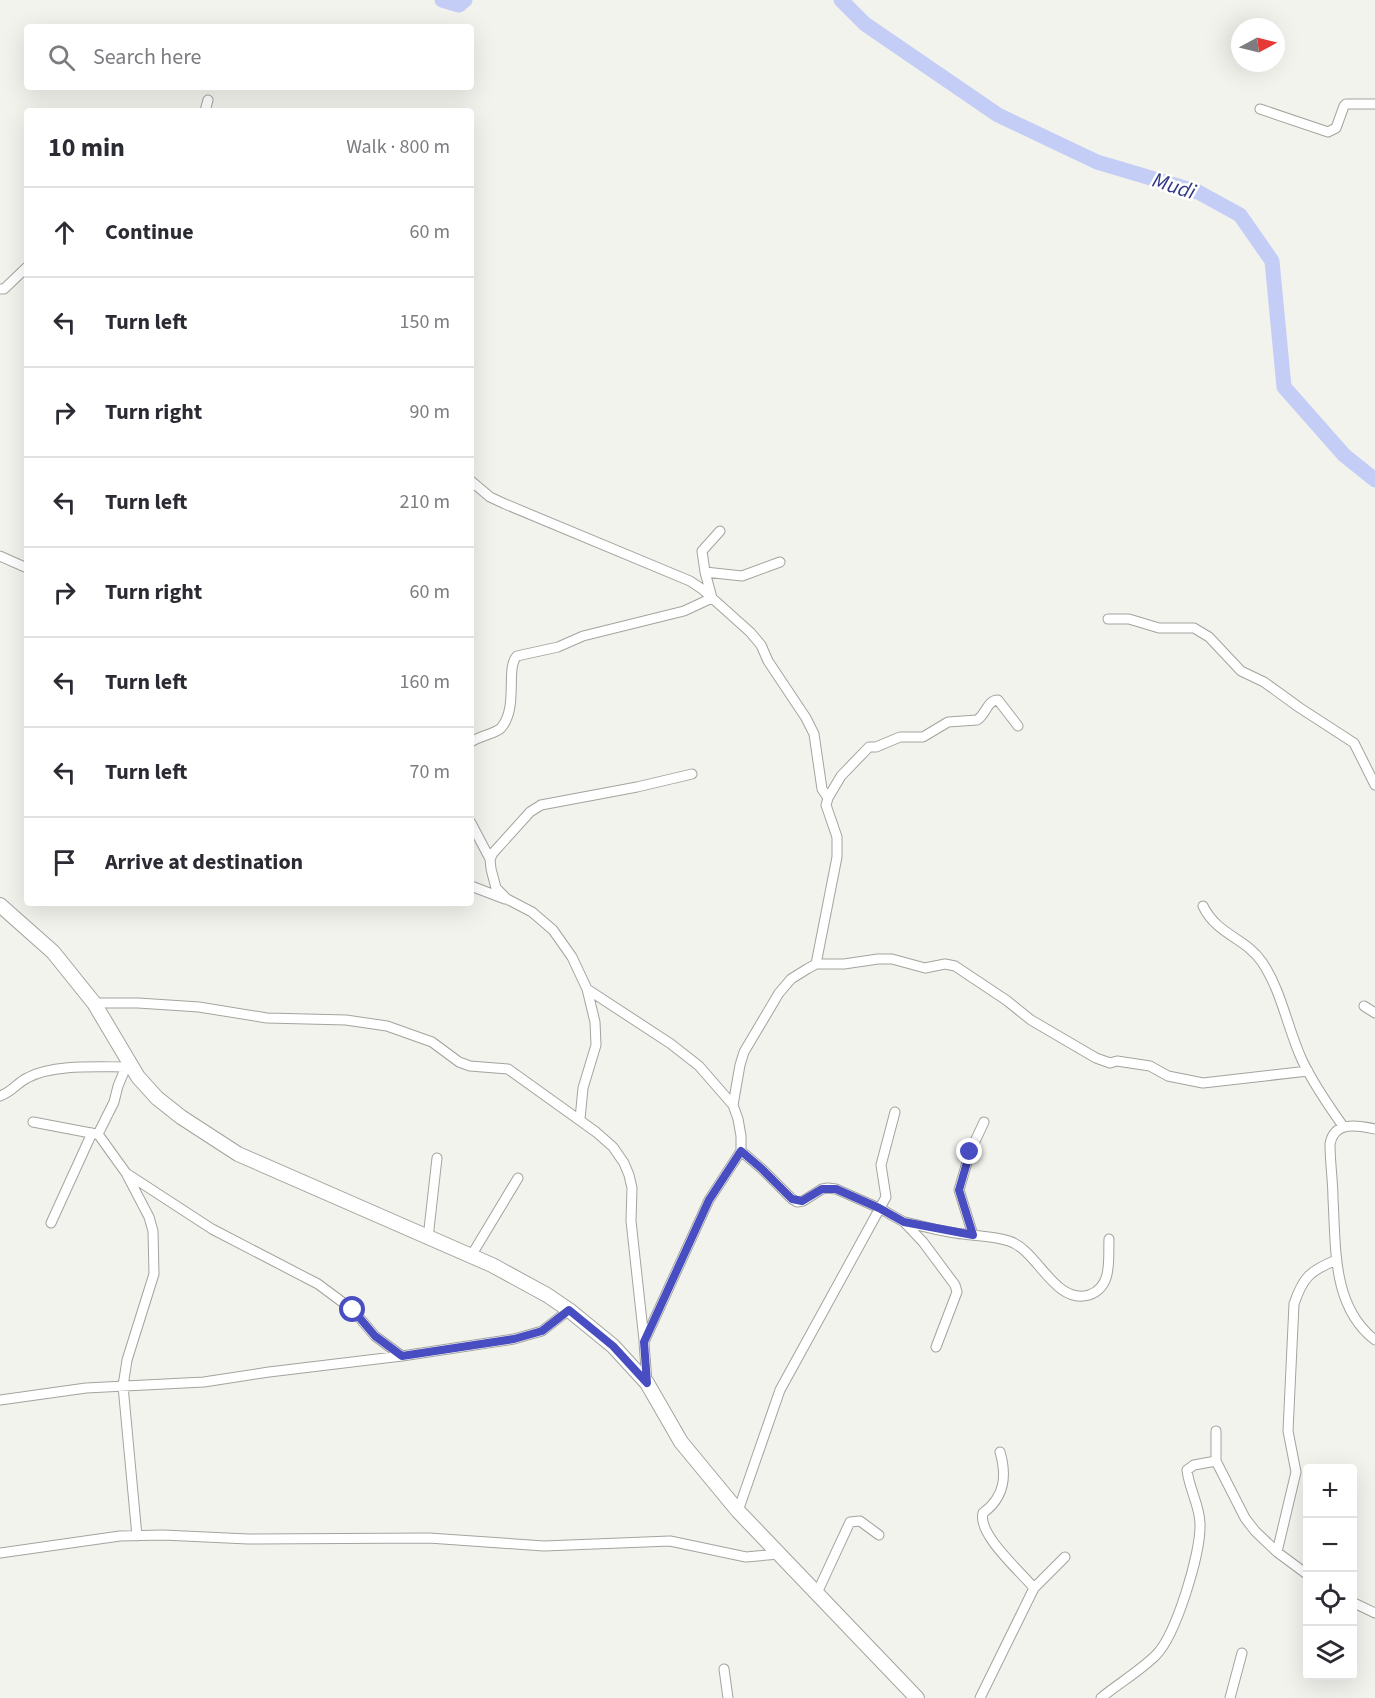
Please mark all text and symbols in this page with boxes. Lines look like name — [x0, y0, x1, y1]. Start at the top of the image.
north arrow — [1231, 18, 1285, 72]
search box — [24, 24, 474, 90]
icon: search — [45, 41, 78, 74]
text: Search here — [93, 41, 201, 73]
text: 10 min — [48, 129, 125, 166]
text: Walk · 800 m — [346, 133, 450, 161]
water label: Mudi — [1148, 164, 1201, 208]
icon: ahead — [48, 216, 81, 249]
text: Continue — [105, 216, 194, 248]
text: 60 m — [410, 218, 450, 246]
icon: left — [48, 306, 81, 339]
text: Turn left — [105, 306, 187, 338]
text: 150 m — [400, 308, 450, 336]
icon: right — [48, 396, 81, 429]
text: Turn right — [105, 396, 202, 428]
text: 90 m — [410, 398, 450, 426]
icon: left — [48, 486, 81, 519]
text: Turn left — [105, 486, 187, 518]
text: 210 m — [400, 488, 450, 516]
icon: right — [48, 576, 81, 609]
text: Turn right — [105, 576, 202, 608]
text: 60 m — [410, 578, 450, 606]
icon: left — [48, 666, 81, 699]
text: Turn left — [105, 666, 187, 698]
text: 160 m — [400, 668, 450, 696]
icon: left — [48, 756, 81, 789]
text: Turn left — [105, 756, 187, 788]
text: 70 m — [410, 758, 450, 786]
icon: arrive — [48, 846, 81, 879]
text: Arrive at destination — [105, 846, 303, 878]
route end — [956, 1138, 982, 1164]
route start — [339, 1296, 365, 1322]
map controls — [1303, 1464, 1357, 1680]
button: + — [1303, 1464, 1357, 1518]
button: − — [1303, 1518, 1357, 1572]
button: locate — [1303, 1572, 1357, 1626]
button: layers — [1303, 1626, 1357, 1680]

